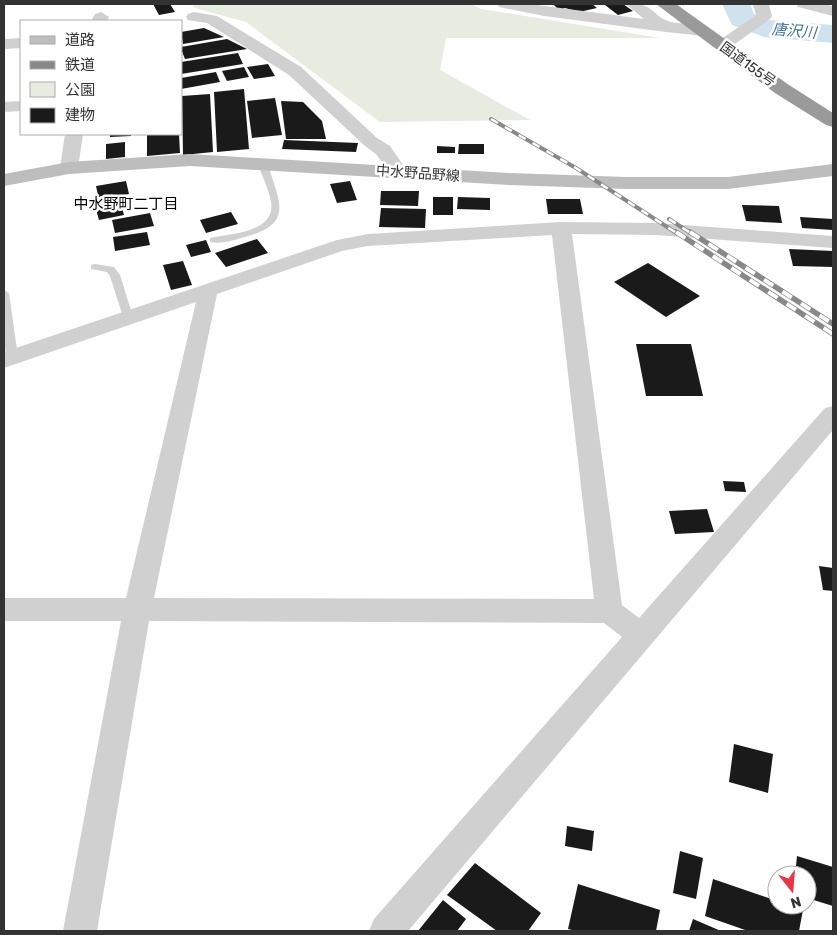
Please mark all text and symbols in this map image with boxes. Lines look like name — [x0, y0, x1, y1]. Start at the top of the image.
legend — [20, 20, 182, 135]
water label: 唐沢川 — [771, 20, 819, 42]
text: 道路 — [65, 31, 95, 49]
street label: 国道155号 — [717, 39, 779, 90]
text: 鉄道 — [65, 56, 95, 74]
text: 公園 — [65, 81, 95, 99]
text: 建物 — [65, 106, 95, 124]
street label: 中水野品野線 — [375, 162, 460, 185]
district label: 中水野町二丁目 — [73, 195, 179, 213]
north arrow — [767, 865, 817, 915]
text: N — [788, 892, 803, 912]

